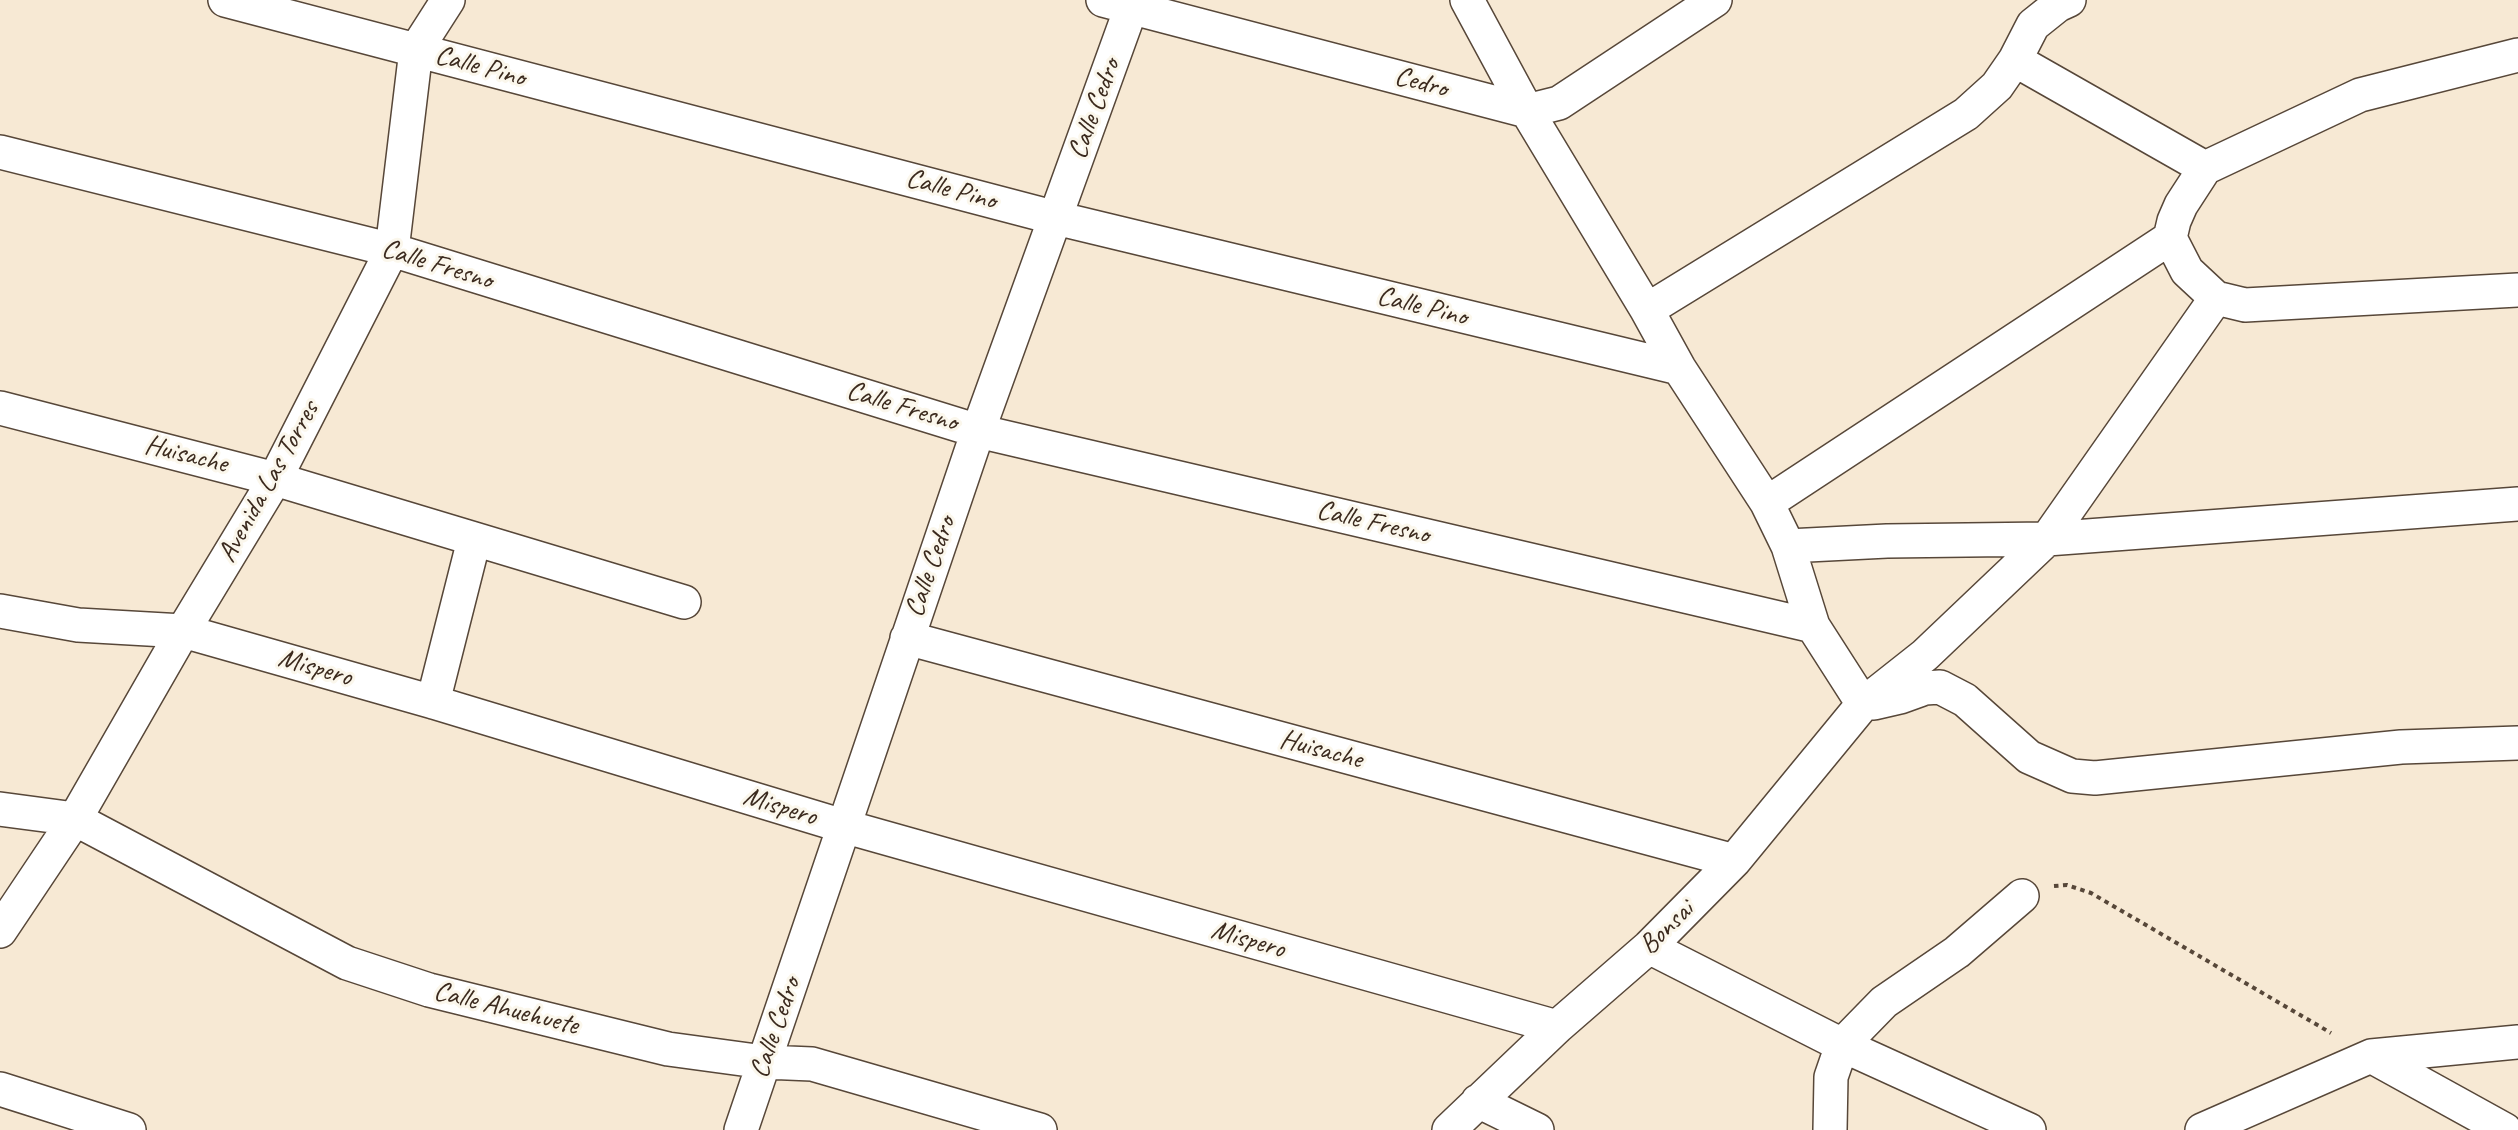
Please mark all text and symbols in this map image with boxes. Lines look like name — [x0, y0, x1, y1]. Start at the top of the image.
street label: Calle Pino — [431, 39, 529, 95]
street label: Calle Cedro — [1061, 54, 1129, 164]
street label: Cedro — [1391, 60, 1451, 106]
street label: Calle Pino — [902, 162, 1000, 218]
street label: Calle Fresno — [377, 232, 497, 298]
street label: Calle Pino — [1373, 280, 1471, 334]
street label: Calle Fresno — [842, 374, 962, 440]
street label: Avenida Las Torres — [211, 396, 327, 568]
street label: Huisache — [141, 429, 231, 481]
street label: Calle Fresno — [1313, 494, 1433, 552]
street label: Calle Cedro — [898, 512, 964, 622]
street label: Mispero — [274, 642, 356, 694]
street label: Huisache — [1276, 723, 1366, 777]
street label: Mispero — [739, 780, 821, 834]
street label: Bonsai — [1633, 894, 1701, 962]
street label: Mispero — [1207, 914, 1289, 966]
street label: Calle Cedro — [743, 973, 809, 1083]
street label: Calle Ahuehuete — [430, 975, 582, 1043]

